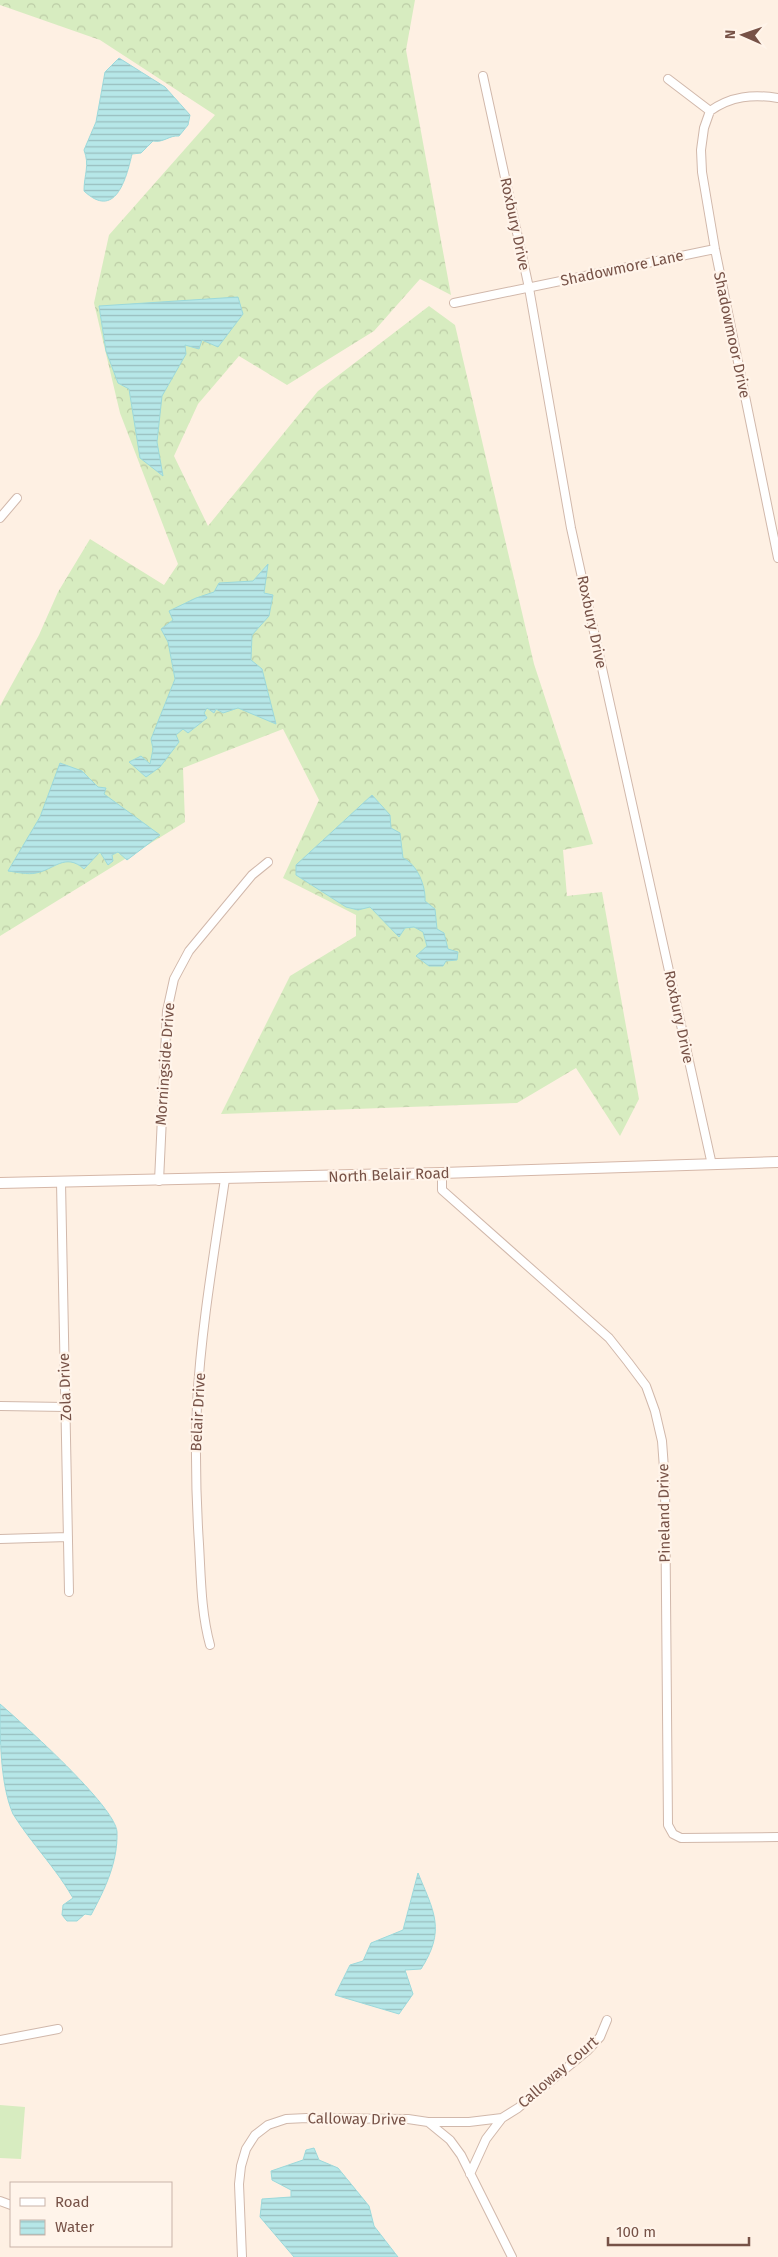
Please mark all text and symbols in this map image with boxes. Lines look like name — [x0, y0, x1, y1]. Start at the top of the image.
north arrow — [718, 10, 768, 60]
text: N — [722, 30, 739, 40]
street label: Roxbury Drive — [496, 176, 534, 272]
street label: Shadowmore Lane — [559, 246, 685, 290]
street label: Shadowmoor Drive — [710, 270, 754, 400]
street label: Roxbury Drive — [573, 574, 611, 670]
street label: Roxbury Drive — [660, 969, 698, 1065]
street label: Morningside Drive — [152, 1002, 178, 1126]
street label: North Belair Road — [328, 1164, 450, 1186]
street label: Zola Drive — [55, 1353, 75, 1421]
street label: Belair Drive — [187, 1372, 209, 1452]
street label: Pineland Drive — [654, 1463, 674, 1563]
street label: Calloway Court — [514, 2032, 602, 2112]
street label: Calloway Drive — [307, 2109, 407, 2129]
legend — [10, 2182, 172, 2247]
text: Road — [55, 2193, 90, 2211]
scale bar — [608, 2214, 749, 2246]
text: Water — [55, 2218, 94, 2236]
text: 100 m — [616, 2223, 656, 2241]

